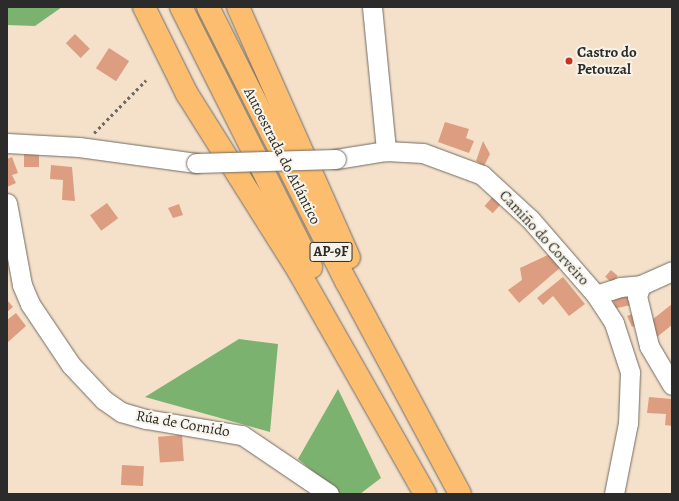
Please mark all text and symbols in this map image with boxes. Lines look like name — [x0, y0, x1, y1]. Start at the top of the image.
place label: Castro do Petouzal — [577, 43, 637, 78]
marker: Castro do Petouzal — [564, 56, 574, 66]
street label: Autoestrada do Atlántico — [240, 85, 324, 227]
street label: Camiño do Corveiro — [495, 187, 593, 289]
road number: AP-9F — [309, 240, 353, 264]
street label: Rúa de Cornido — [135, 407, 231, 441]

